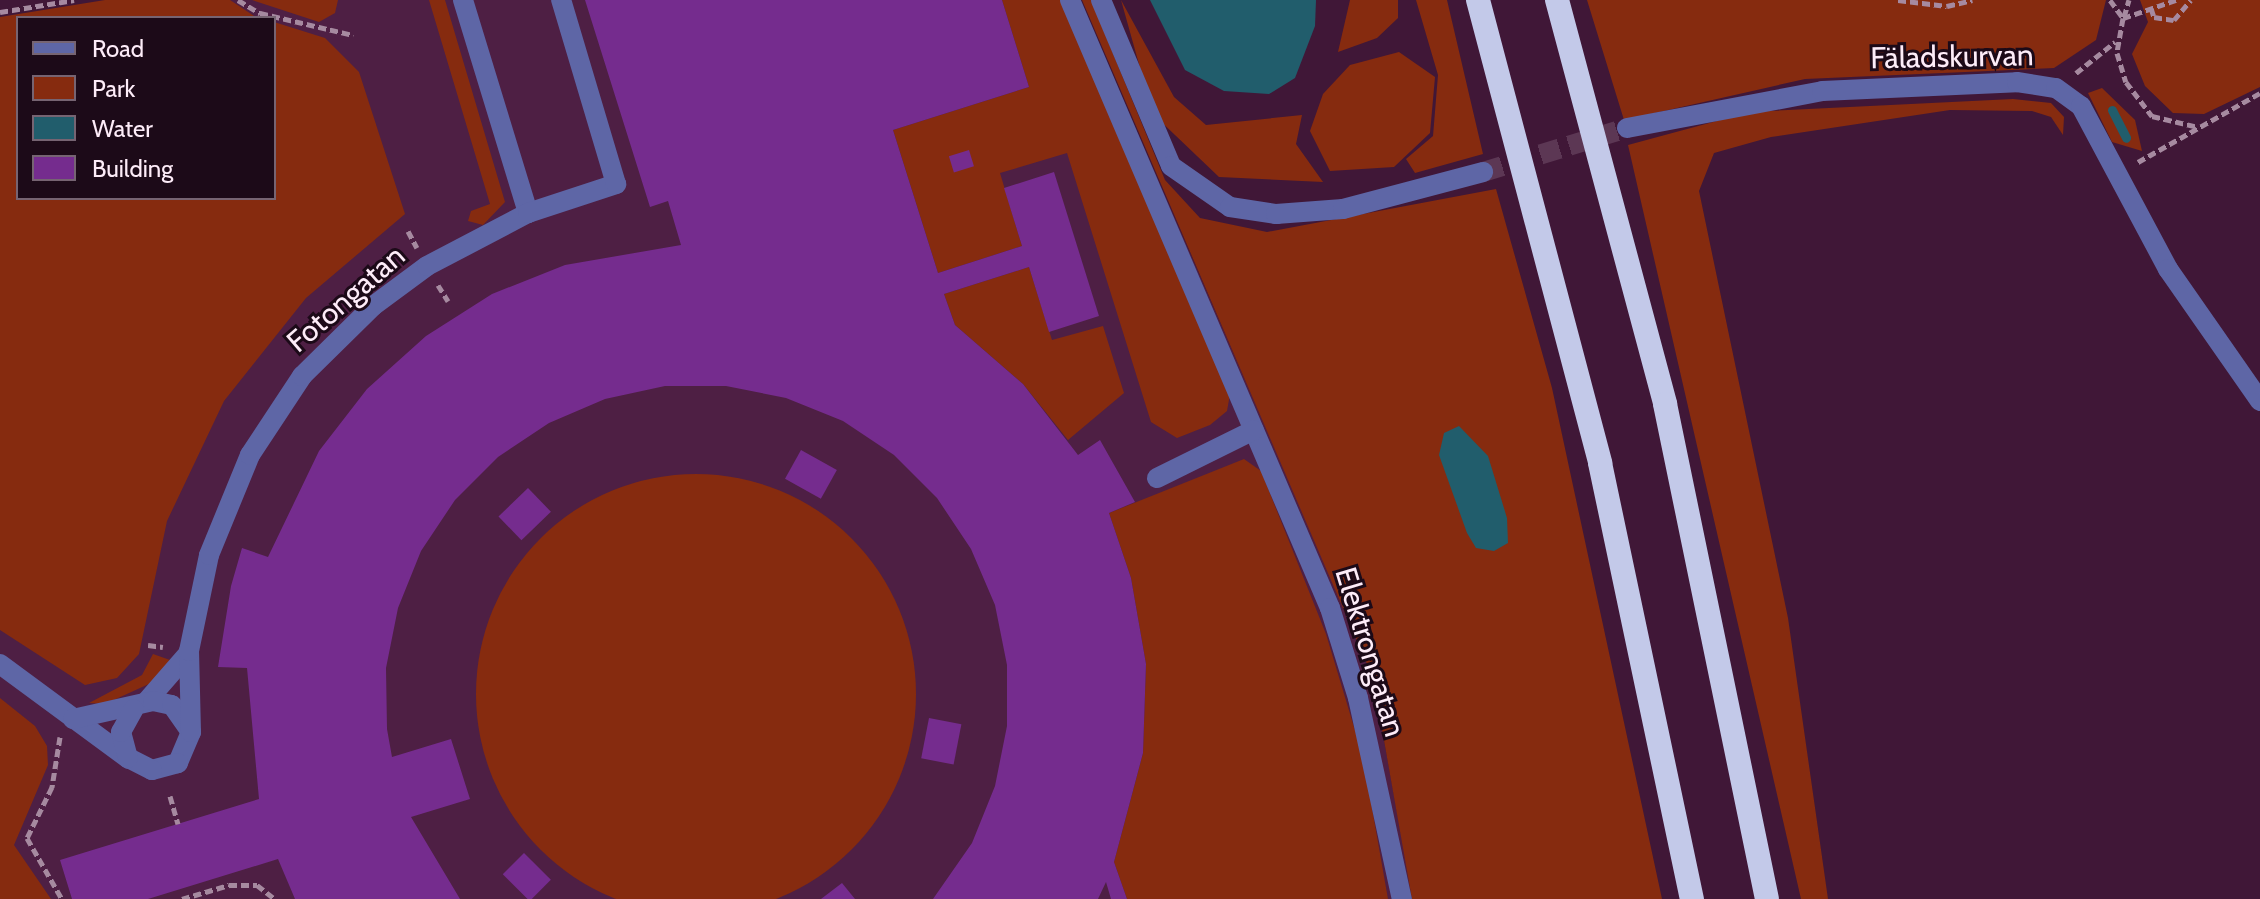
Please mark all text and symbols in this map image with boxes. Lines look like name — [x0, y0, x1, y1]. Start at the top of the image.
legend — [16, 16, 276, 200]
text: Road — [92, 34, 144, 63]
street label: Fäladskurvan — [1870, 38, 2034, 76]
text: Park — [92, 74, 135, 103]
text: Water — [92, 114, 153, 143]
text: Building — [92, 154, 173, 183]
street label: Fotongatan — [280, 238, 412, 360]
street label: Elektrongatan — [1327, 563, 1413, 741]

